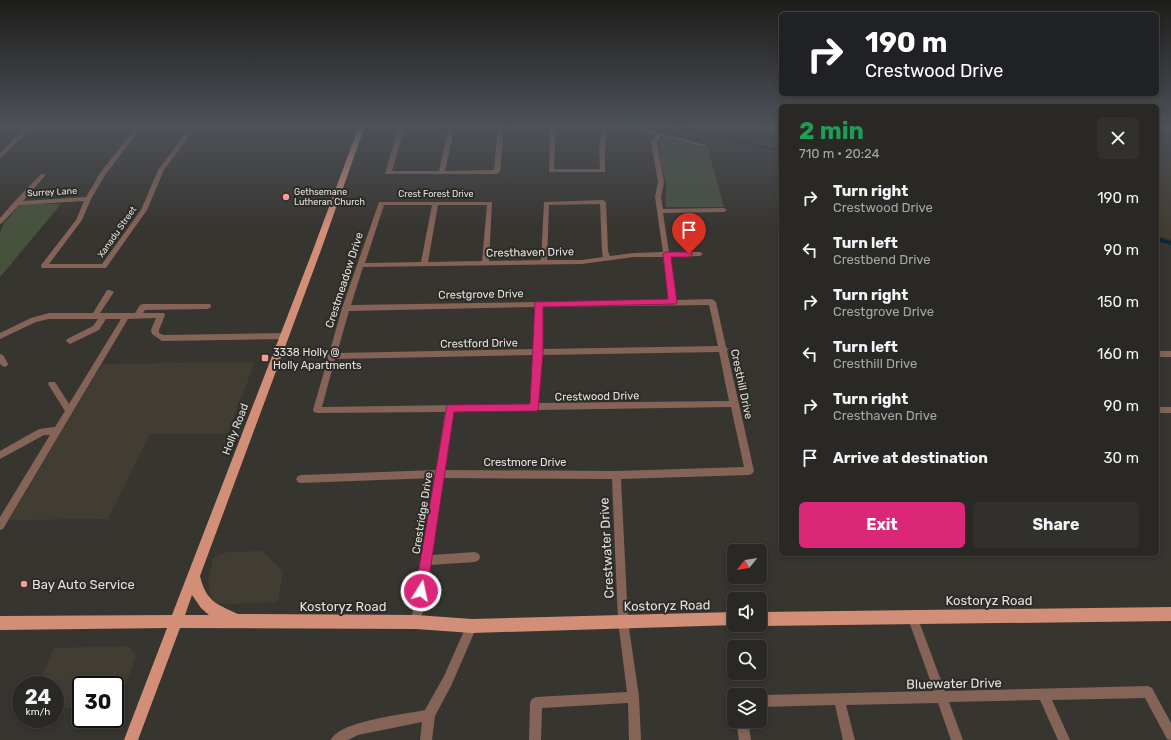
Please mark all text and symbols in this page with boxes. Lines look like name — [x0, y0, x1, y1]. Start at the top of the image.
text: 190 m — [865, 26, 948, 59]
icon: right — [799, 28, 851, 80]
text: Crestwood Drive — [865, 60, 1003, 82]
text: 2 min — [799, 117, 864, 145]
button: close — [1097, 117, 1139, 159]
text: 710 m · 20:24 — [799, 146, 880, 161]
text: Turn right — [833, 182, 908, 200]
street label: Surrey Lane — [27, 186, 77, 198]
place label: Gethsemane Lutheran Church — [294, 187, 365, 207]
icon: right — [799, 187, 821, 209]
street label: Crest Forest Drive — [398, 189, 474, 199]
text: 190 m — [1097, 189, 1139, 207]
marker: Gethsemane Lutheran Church — [281, 192, 291, 202]
text: Crestwood Drive — [833, 200, 933, 215]
street label: Xanadu Street — [96, 204, 139, 259]
pin — [672, 213, 706, 254]
icon: arrive — [678, 219, 700, 241]
street label: Crestmeadow Drive — [323, 231, 366, 330]
text: Turn left — [833, 234, 898, 252]
icon: left — [799, 239, 821, 261]
text: 90 m — [1104, 241, 1139, 259]
street label: Cresthaven Drive — [486, 245, 574, 260]
text: Crestbend Drive — [833, 252, 931, 267]
text: Turn right — [833, 286, 908, 304]
street label: Crestgrove Drive — [438, 287, 524, 302]
icon: right — [799, 291, 821, 313]
text: 150 m — [1097, 293, 1139, 311]
text: Crestgrove Drive — [833, 304, 934, 319]
street label: Crestford Drive — [440, 336, 518, 351]
text: Turn left — [833, 338, 898, 356]
icon: left — [799, 343, 821, 365]
text: 160 m — [1097, 345, 1139, 363]
place label: 3338 Holly @ Holly Apartments — [273, 346, 362, 372]
street label: Cresthill Drive — [728, 348, 755, 420]
marker: 3338 Holly @ Holly Apartments — [260, 353, 270, 363]
text: Cresthill Drive — [833, 356, 917, 371]
street label: Crestwood Drive — [555, 389, 639, 404]
text: Turn right — [833, 390, 908, 408]
icon: right — [799, 395, 821, 417]
text: 90 m — [1104, 397, 1139, 415]
street label: Holly Road — [220, 402, 251, 457]
text: Cresthaven Drive — [833, 408, 937, 423]
icon: arrive — [799, 447, 821, 469]
text: Arrive at destination — [833, 449, 988, 467]
text: 30 m — [1103, 449, 1139, 467]
street label: Crestmore Drive — [484, 456, 566, 469]
street label: Crestridge Drive — [410, 471, 435, 555]
street label: Crestwater Drive — [596, 497, 617, 599]
button: Exit — [799, 502, 965, 548]
button: Share — [973, 502, 1139, 548]
north arrow — [727, 544, 767, 584]
map controls — [727, 544, 767, 728]
position arrow — [400, 570, 442, 612]
place label: Bay Auto Service — [32, 577, 135, 592]
marker: Bay Auto Service — [19, 579, 29, 589]
button: sound — [727, 592, 767, 632]
street label: Kostoryz Road — [946, 593, 1032, 608]
street label: Kostoryz Road — [624, 597, 711, 614]
street label: Kostoryz Road — [300, 599, 386, 614]
button: search — [727, 640, 767, 680]
street label: Bluewater Drive — [906, 675, 1002, 692]
speed limit sign: 30 — [72, 676, 124, 728]
text: 24 — [25, 685, 51, 709]
button: layers — [727, 688, 767, 728]
text: km/h — [26, 706, 50, 718]

